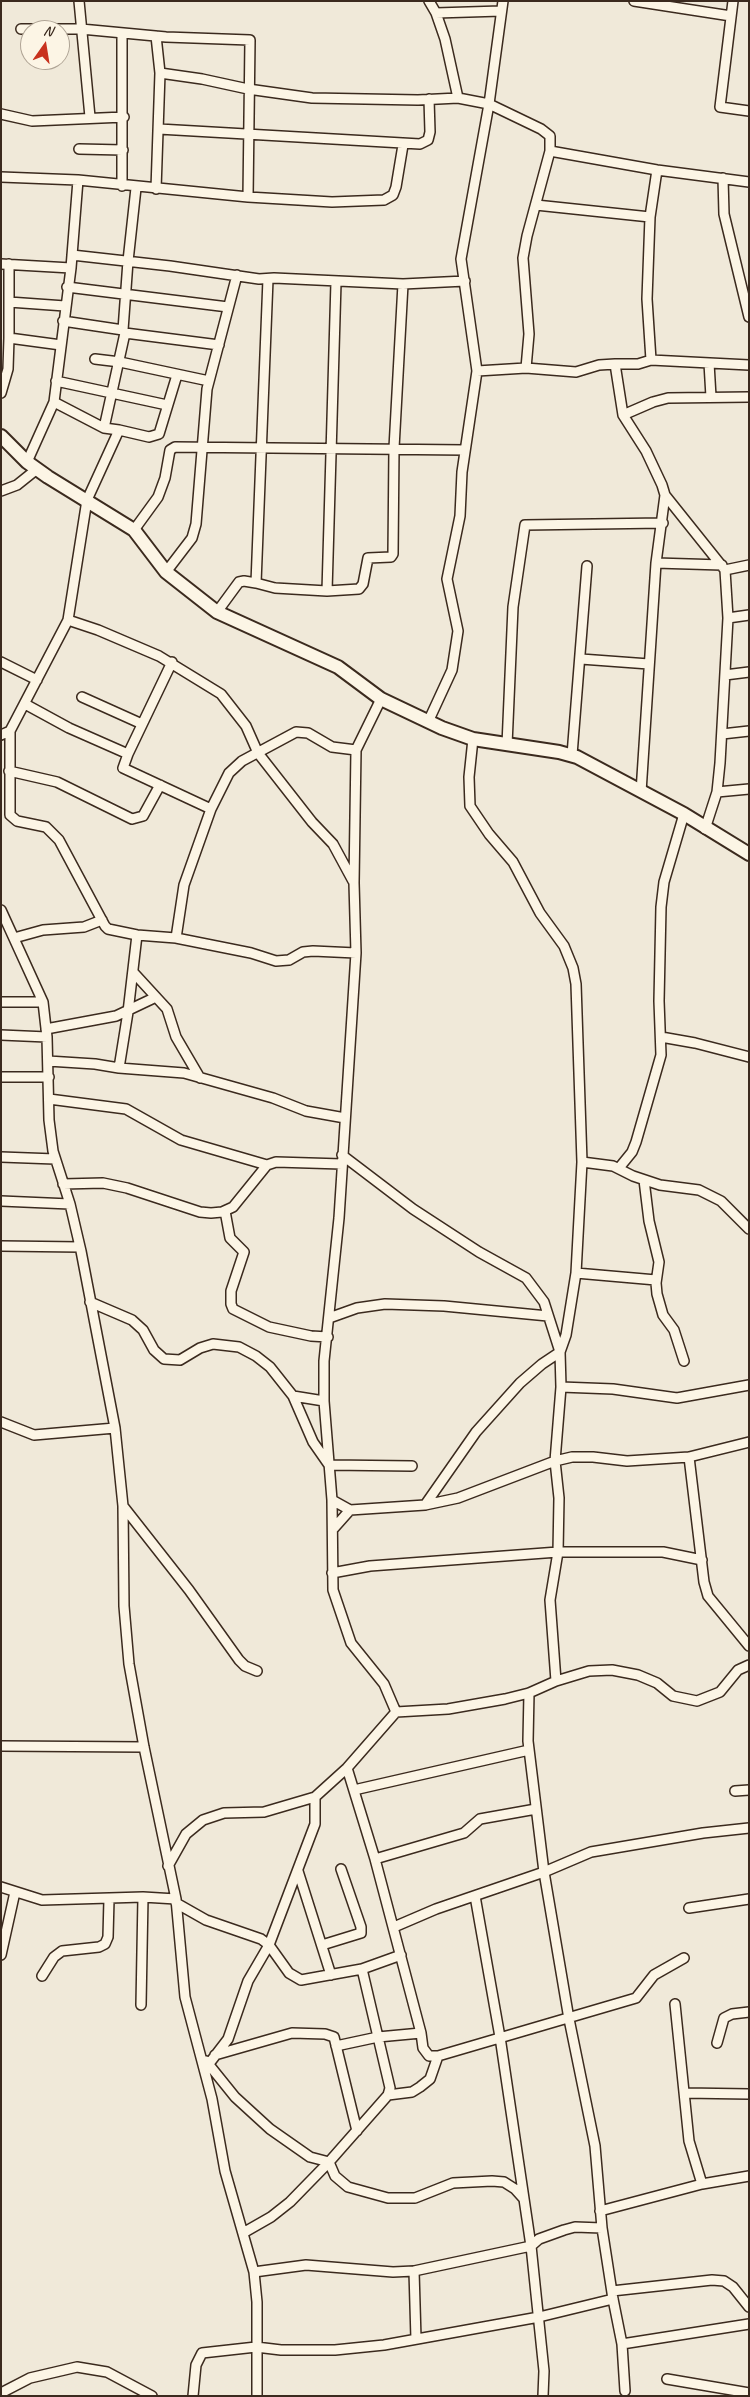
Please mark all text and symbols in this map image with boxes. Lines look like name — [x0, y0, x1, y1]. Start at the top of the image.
north arrow — [20, 20, 70, 70]
text: N — [42, 22, 54, 40]

